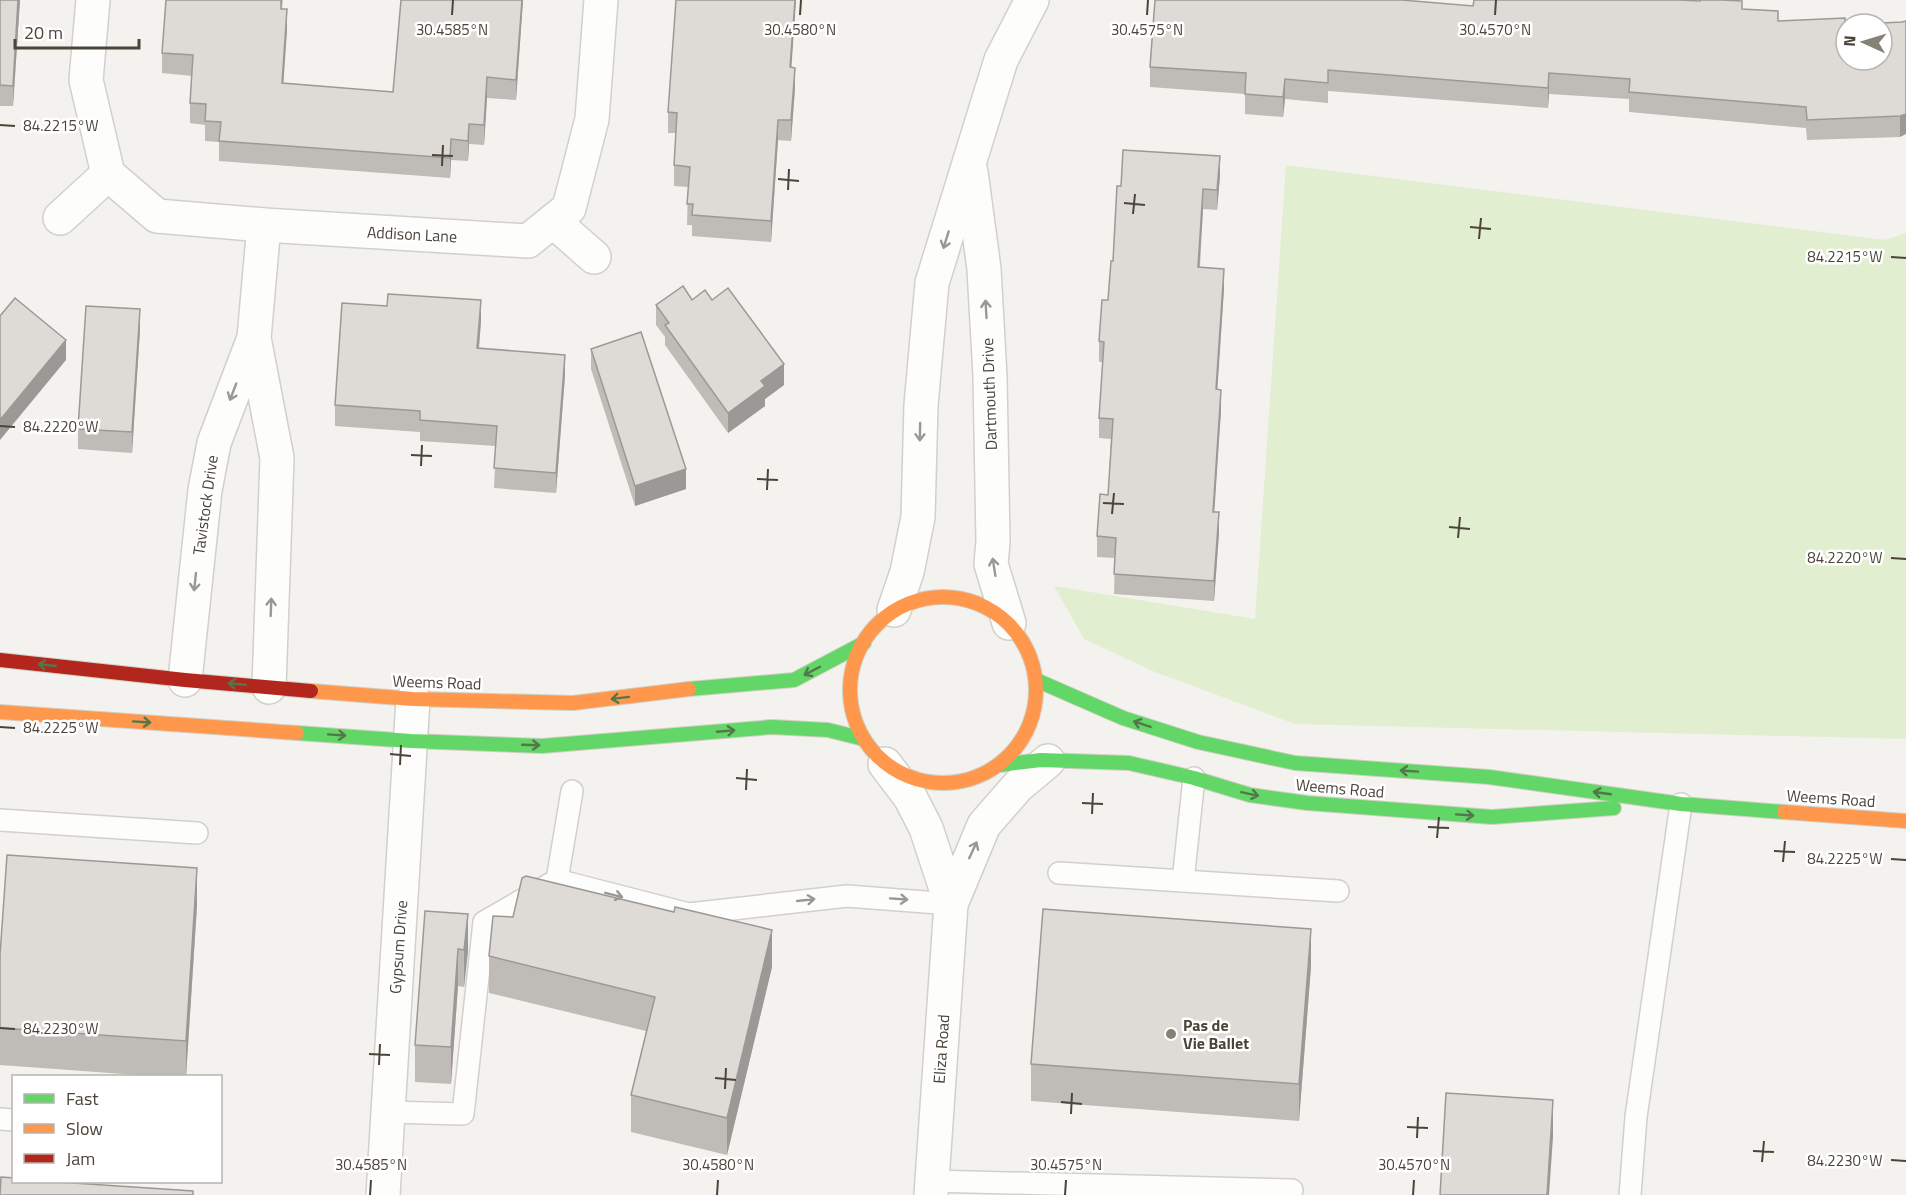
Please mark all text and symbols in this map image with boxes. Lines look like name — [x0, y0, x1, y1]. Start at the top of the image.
scale bar — [15, 12, 140, 50]
north arrow — [1834, 12, 1894, 72]
text: 30.4585°N — [416, 18, 488, 41]
text: 30.4580°N — [764, 18, 836, 41]
text: 30.4575°N — [1111, 18, 1183, 41]
text: 30.4570°N — [1459, 18, 1531, 41]
text: 20 m — [24, 19, 63, 46]
text: N — [1837, 35, 1861, 47]
text: 84.2215°W — [23, 114, 99, 137]
street label: Addison Lane — [366, 220, 458, 248]
one-way arrow — [939, 230, 950, 249]
text: 84.2215°W — [1807, 245, 1883, 268]
one-way arrow — [980, 300, 991, 320]
street label: Dartmouth Drive — [975, 337, 1003, 451]
one-way arrow — [227, 382, 238, 401]
text: 84.2220°W — [23, 415, 99, 438]
one-way arrow — [914, 422, 926, 442]
street label: Tavistock Drive — [186, 453, 224, 557]
text: 84.2220°W — [1807, 546, 1883, 569]
one-way arrow — [988, 557, 999, 577]
one-way arrow — [190, 572, 201, 592]
one-way arrow — [266, 598, 277, 618]
one-way arrow — [38, 659, 58, 670]
one-way arrow — [804, 665, 821, 677]
street label: Weems Road — [392, 668, 482, 696]
one-way arrow — [228, 678, 248, 689]
one-way arrow — [611, 692, 631, 703]
text: 84.2225°W — [23, 716, 99, 739]
one-way arrow — [132, 716, 152, 727]
one-way arrow — [1133, 718, 1152, 729]
one-way arrow — [715, 725, 735, 736]
one-way arrow — [326, 730, 346, 741]
one-way arrow — [521, 740, 541, 751]
one-way arrow — [1399, 765, 1419, 776]
street label: Weems Road — [1295, 772, 1385, 804]
street label: Weems Road — [1786, 783, 1876, 813]
one-way arrow — [1593, 787, 1613, 798]
one-way arrow — [1240, 789, 1260, 800]
one-way arrow — [1455, 810, 1475, 821]
one-way arrow — [968, 841, 980, 859]
text: 84.2225°W — [1807, 847, 1883, 870]
one-way arrow — [604, 889, 623, 901]
one-way arrow — [888, 894, 908, 905]
one-way arrow — [795, 895, 815, 906]
street label: Gypsum Drive — [383, 899, 413, 995]
street label: Eliza Road — [927, 1013, 955, 1085]
place label: Pas de Vie Ballet — [1183, 1013, 1249, 1055]
text: 84.2230°W — [23, 1017, 99, 1040]
marker: Pas de Vie Ballet — [1164, 1027, 1178, 1041]
legend — [12, 1075, 222, 1183]
text: Fast — [66, 1085, 99, 1112]
text: Slow — [66, 1115, 103, 1142]
text: Jam — [66, 1145, 95, 1172]
text: 84.2230°W — [1807, 1149, 1883, 1172]
text: 30.4585°N — [335, 1153, 407, 1176]
text: 30.4580°N — [682, 1153, 754, 1176]
text: 30.4575°N — [1030, 1153, 1102, 1176]
text: 30.4570°N — [1378, 1153, 1450, 1176]

